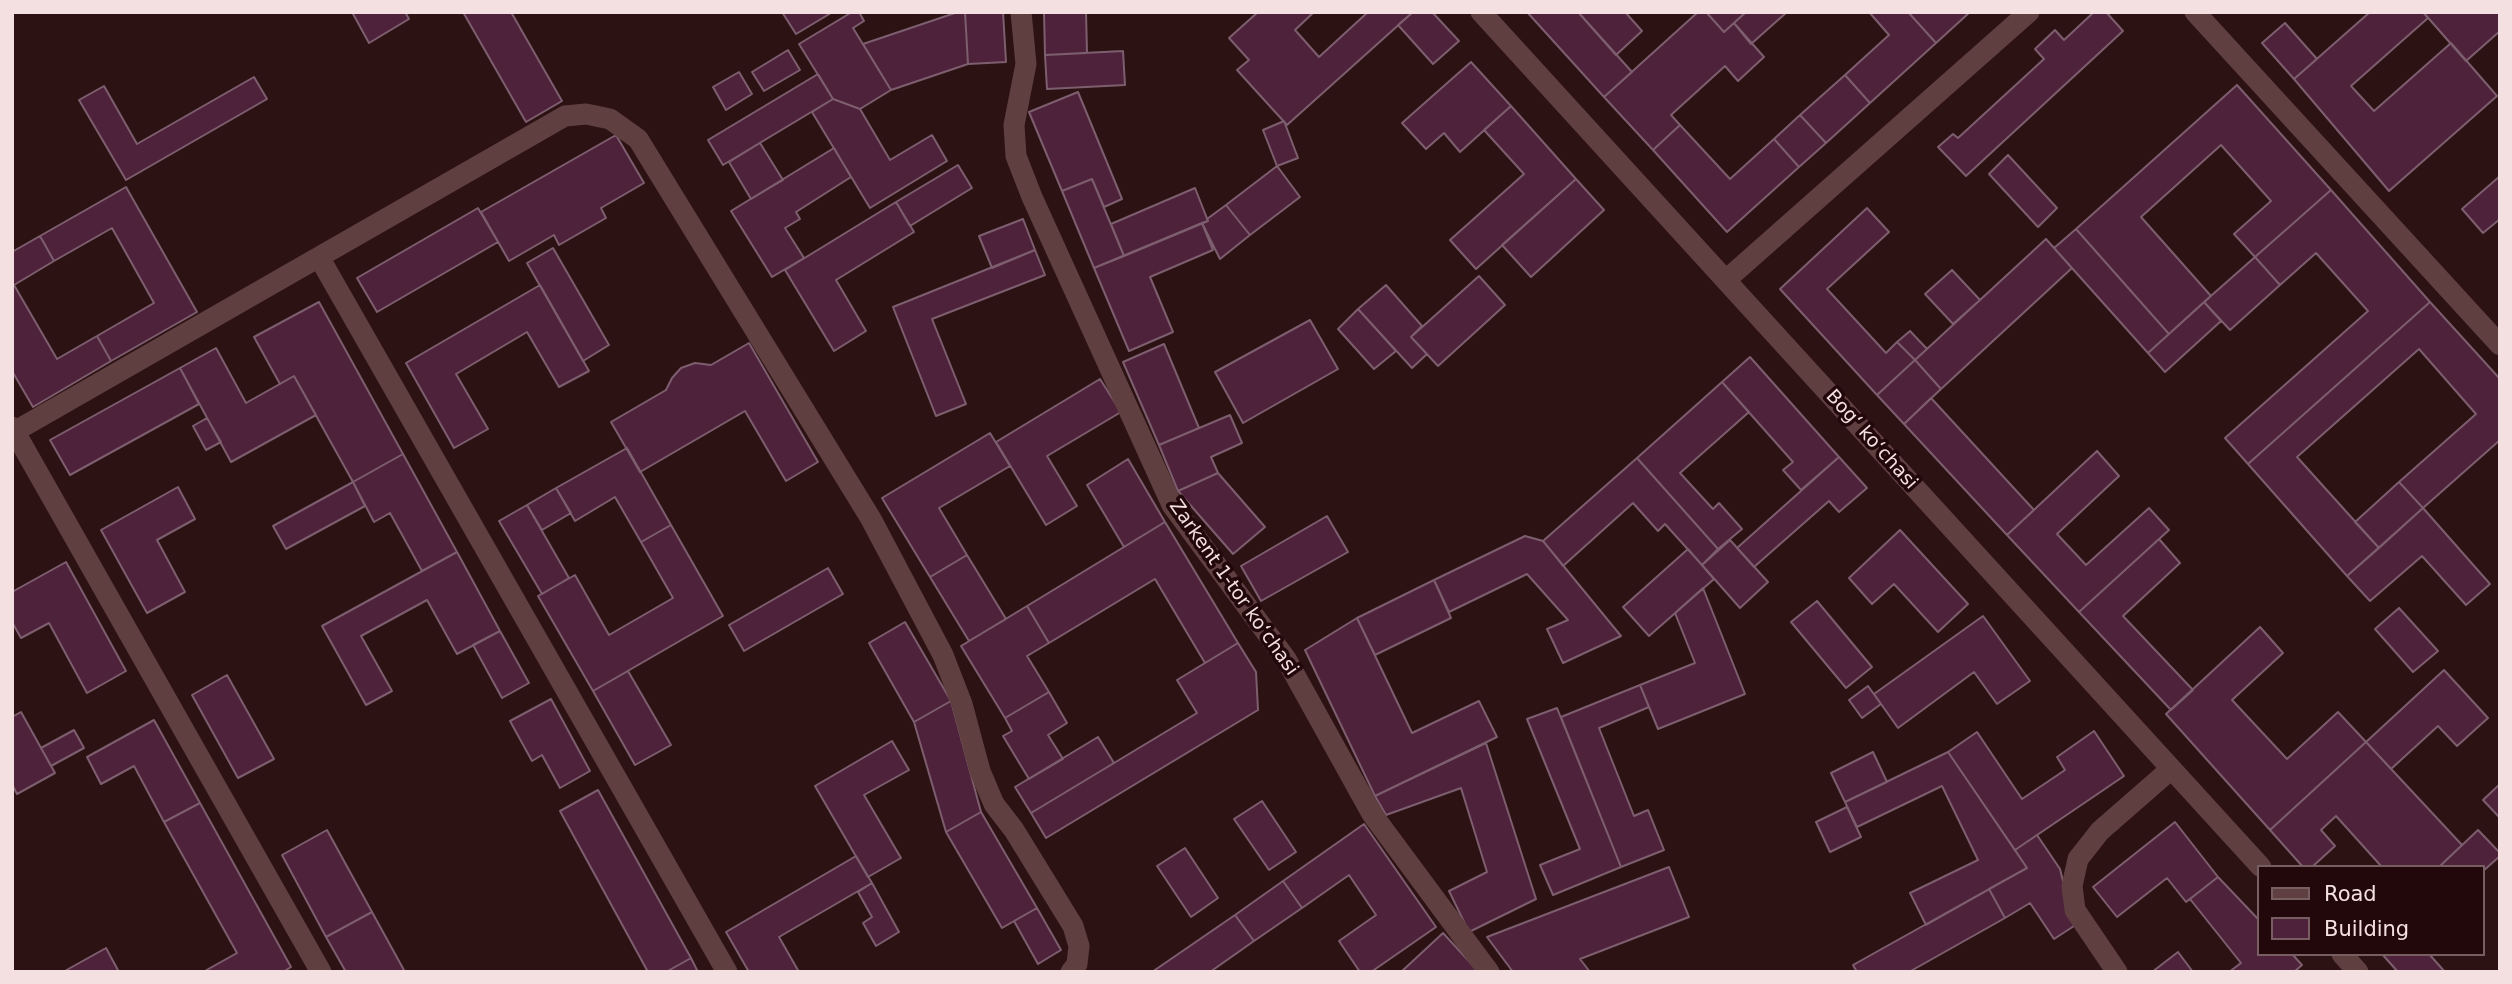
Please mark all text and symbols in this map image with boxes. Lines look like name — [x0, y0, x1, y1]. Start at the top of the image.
street label: Bogʻ koʻchasi — [1820, 386, 1922, 494]
street label: Zarkent 1-tor koʻchasi — [1164, 496, 1302, 680]
legend — [2256, 865, 2484, 956]
text: Road — [2324, 882, 2377, 906]
text: Building — [2324, 917, 2409, 941]

